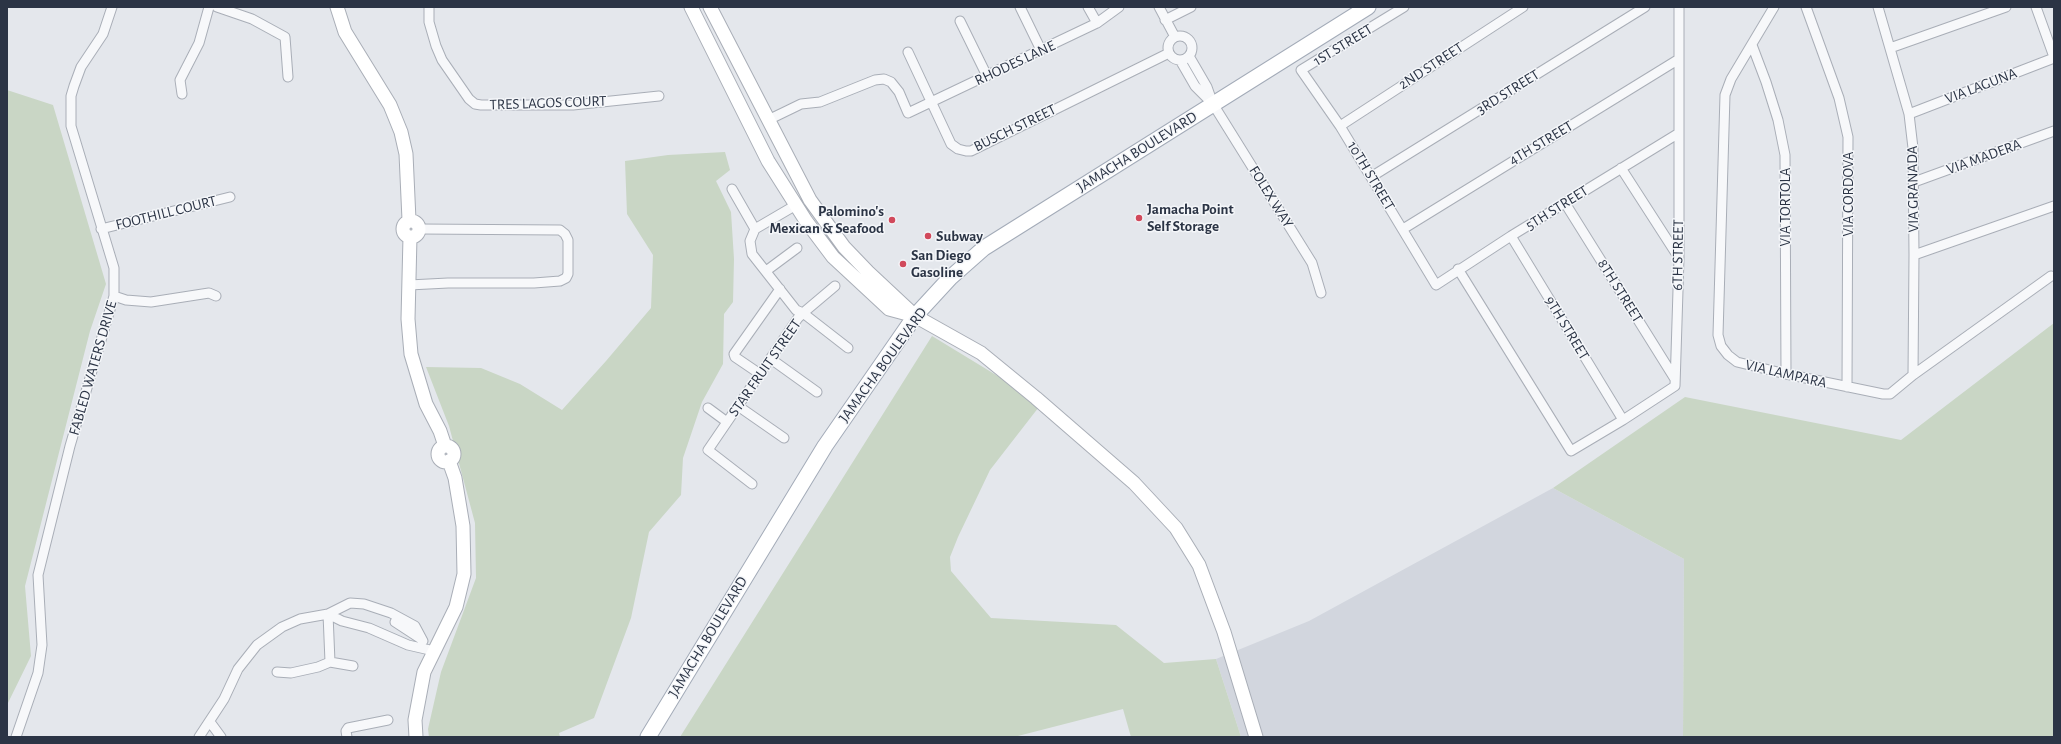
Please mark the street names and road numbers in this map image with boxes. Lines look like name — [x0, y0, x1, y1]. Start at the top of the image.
street label: 1ST STREET — [1310, 20, 1376, 70]
street label: RHODES LANE — [972, 37, 1058, 89]
street label: 2ND STREET — [1395, 38, 1467, 94]
street label: VIA LAGUNA — [1942, 64, 2020, 108]
street label: 3RD STREET — [1473, 66, 1543, 118]
street label: TRES LAGOS COURT — [489, 92, 607, 114]
street label: BUSCH STREET — [971, 100, 1059, 156]
street label: JAMACHA BOULEVARD — [1074, 108, 1200, 196]
street label: 4TH STREET — [1506, 117, 1576, 169]
street label: VIA MADERA — [1944, 135, 2024, 179]
street label: 10TH STREET — [1343, 138, 1399, 214]
street label: VIA GRANADA — [1903, 146, 1923, 232]
street label: VIA CORDOVA — [1839, 151, 1857, 237]
street label: FOLEX WAY — [1245, 163, 1297, 231]
street label: VIA TORTOLA — [1776, 168, 1794, 246]
street label: 5TH STREET — [1522, 182, 1592, 234]
street label: FOOTHILL COURT — [114, 192, 218, 234]
street label: 6TH STREET — [1668, 219, 1688, 291]
street label: 8TH STREET — [1593, 256, 1647, 326]
street label: 9TH STREET — [1541, 293, 1593, 363]
street label: FABLED WATERS DRIVE — [65, 299, 121, 437]
street label: JAMACHA BOULEVARD — [835, 304, 931, 426]
street label: STAR FRUIT STREET — [725, 316, 805, 420]
street label: VIA LAMPARA — [1743, 356, 1829, 392]
street label: JAMACHA BOULEVARD — [665, 573, 751, 701]

